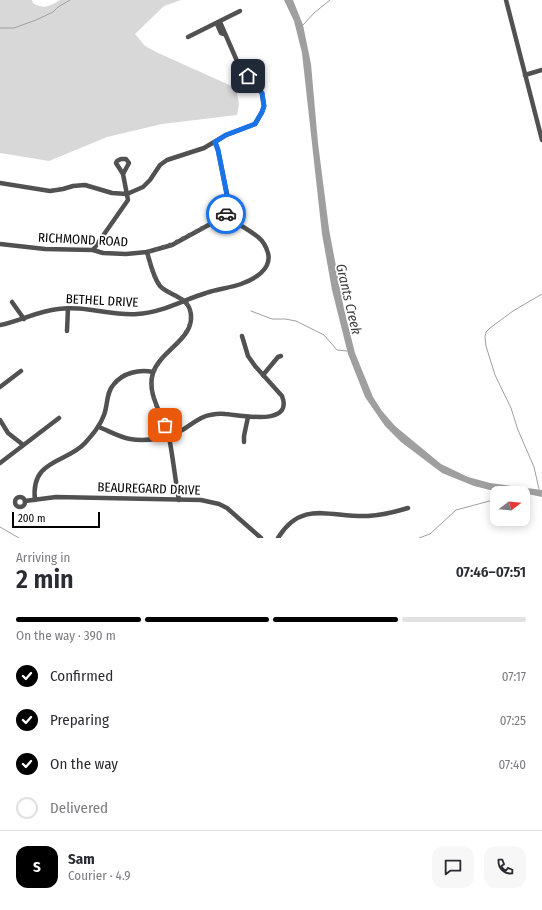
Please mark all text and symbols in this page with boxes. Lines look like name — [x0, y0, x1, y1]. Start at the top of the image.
pin — [231, 59, 265, 93]
icon: home — [237, 65, 259, 87]
courier — [206, 194, 246, 234]
icon: car — [215, 203, 237, 225]
street label: RICHMOND ROAD — [38, 230, 128, 249]
water label: Grants Creek — [332, 262, 365, 336]
street label: BETHEL DRIVE — [65, 291, 139, 310]
pin — [148, 408, 182, 442]
icon: bag — [154, 414, 176, 436]
street label: BEAUREGARD DRIVE — [97, 479, 201, 498]
north arrow — [490, 486, 530, 526]
map controls — [490, 486, 530, 526]
scale bar — [12, 510, 100, 529]
text: 200 m — [18, 512, 45, 525]
text: Arriving in — [16, 550, 70, 565]
text: 07:46–07:51 — [456, 563, 526, 581]
text: 2 min — [16, 564, 74, 595]
text: On the way · 390 m — [16, 628, 116, 643]
icon: check — [16, 665, 38, 687]
text: Confirmed — [50, 667, 113, 685]
text: 07:17 — [502, 669, 526, 684]
icon: check — [16, 709, 38, 731]
text: Preparing — [50, 711, 109, 729]
text: 07:25 — [500, 713, 526, 728]
icon: check — [16, 753, 38, 775]
text: On the way — [50, 755, 118, 773]
text: 07:40 — [498, 757, 526, 772]
text: Delivered — [50, 799, 108, 817]
button: chat — [432, 846, 474, 888]
button: phone — [484, 846, 526, 888]
text: Sam — [68, 850, 95, 868]
text: S — [33, 858, 41, 876]
text: Courier · 4.9 — [68, 868, 131, 883]

